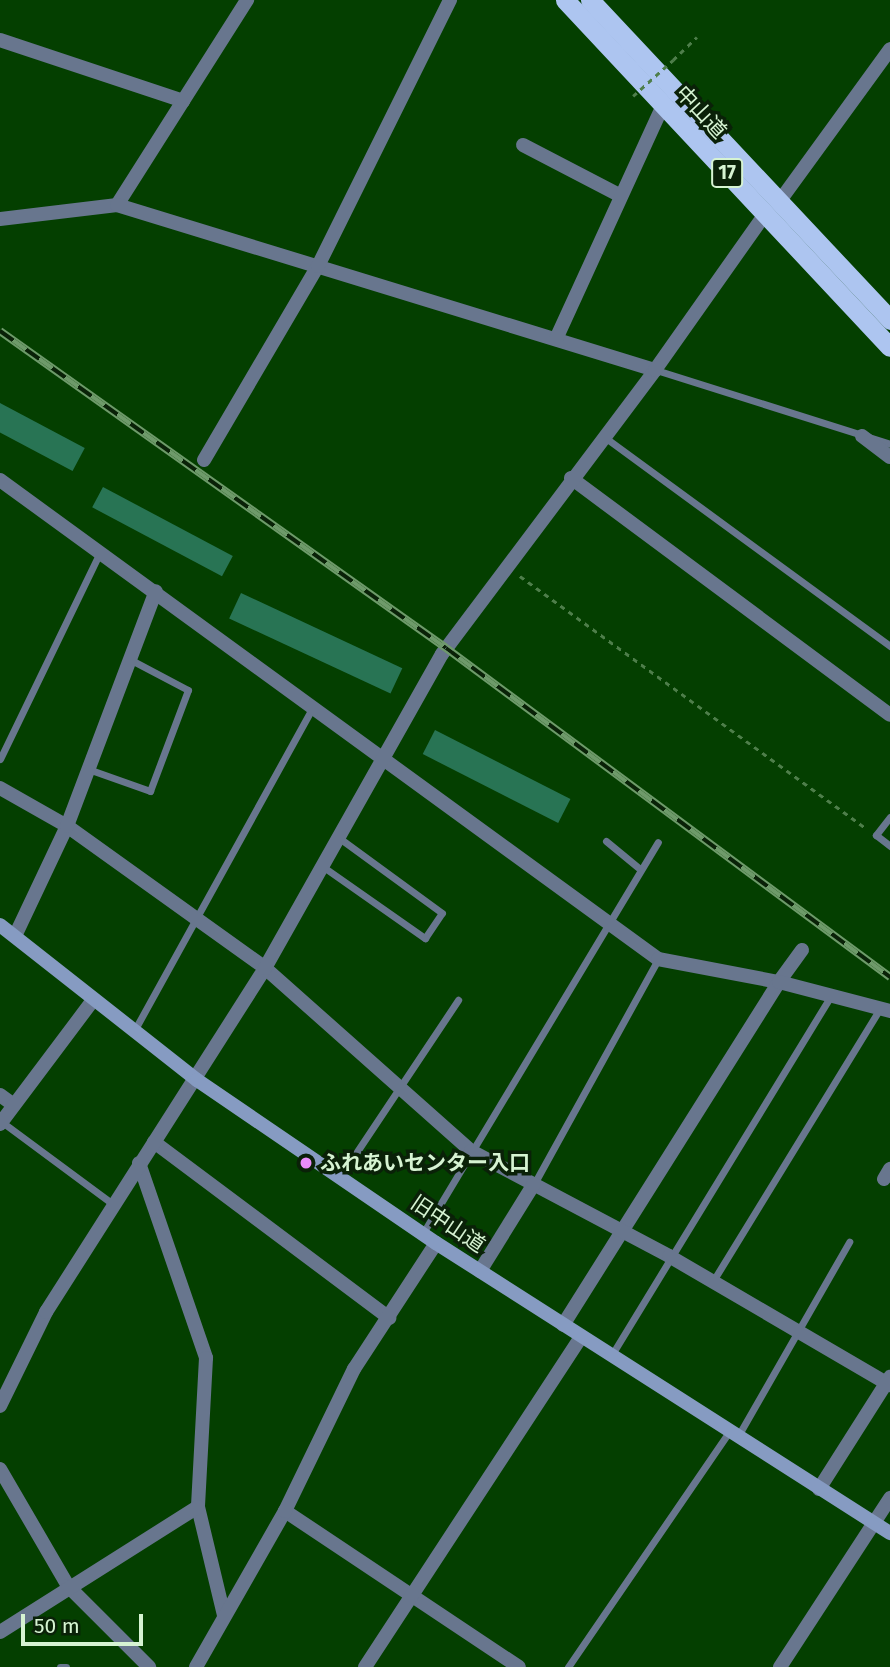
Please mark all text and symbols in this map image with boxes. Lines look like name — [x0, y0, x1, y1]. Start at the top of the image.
street label: 中山道 — [670, 80, 732, 144]
road number: 17 — [710, 158, 744, 188]
place label: ふれあいセンター入口 — [320, 1150, 530, 1176]
marker: ふれあいセンター入口 — [298, 1155, 314, 1171]
street label: 旧中山道 — [406, 1190, 490, 1258]
scale bar — [24, 1600, 147, 1644]
text: 50 m — [34, 1613, 80, 1639]

